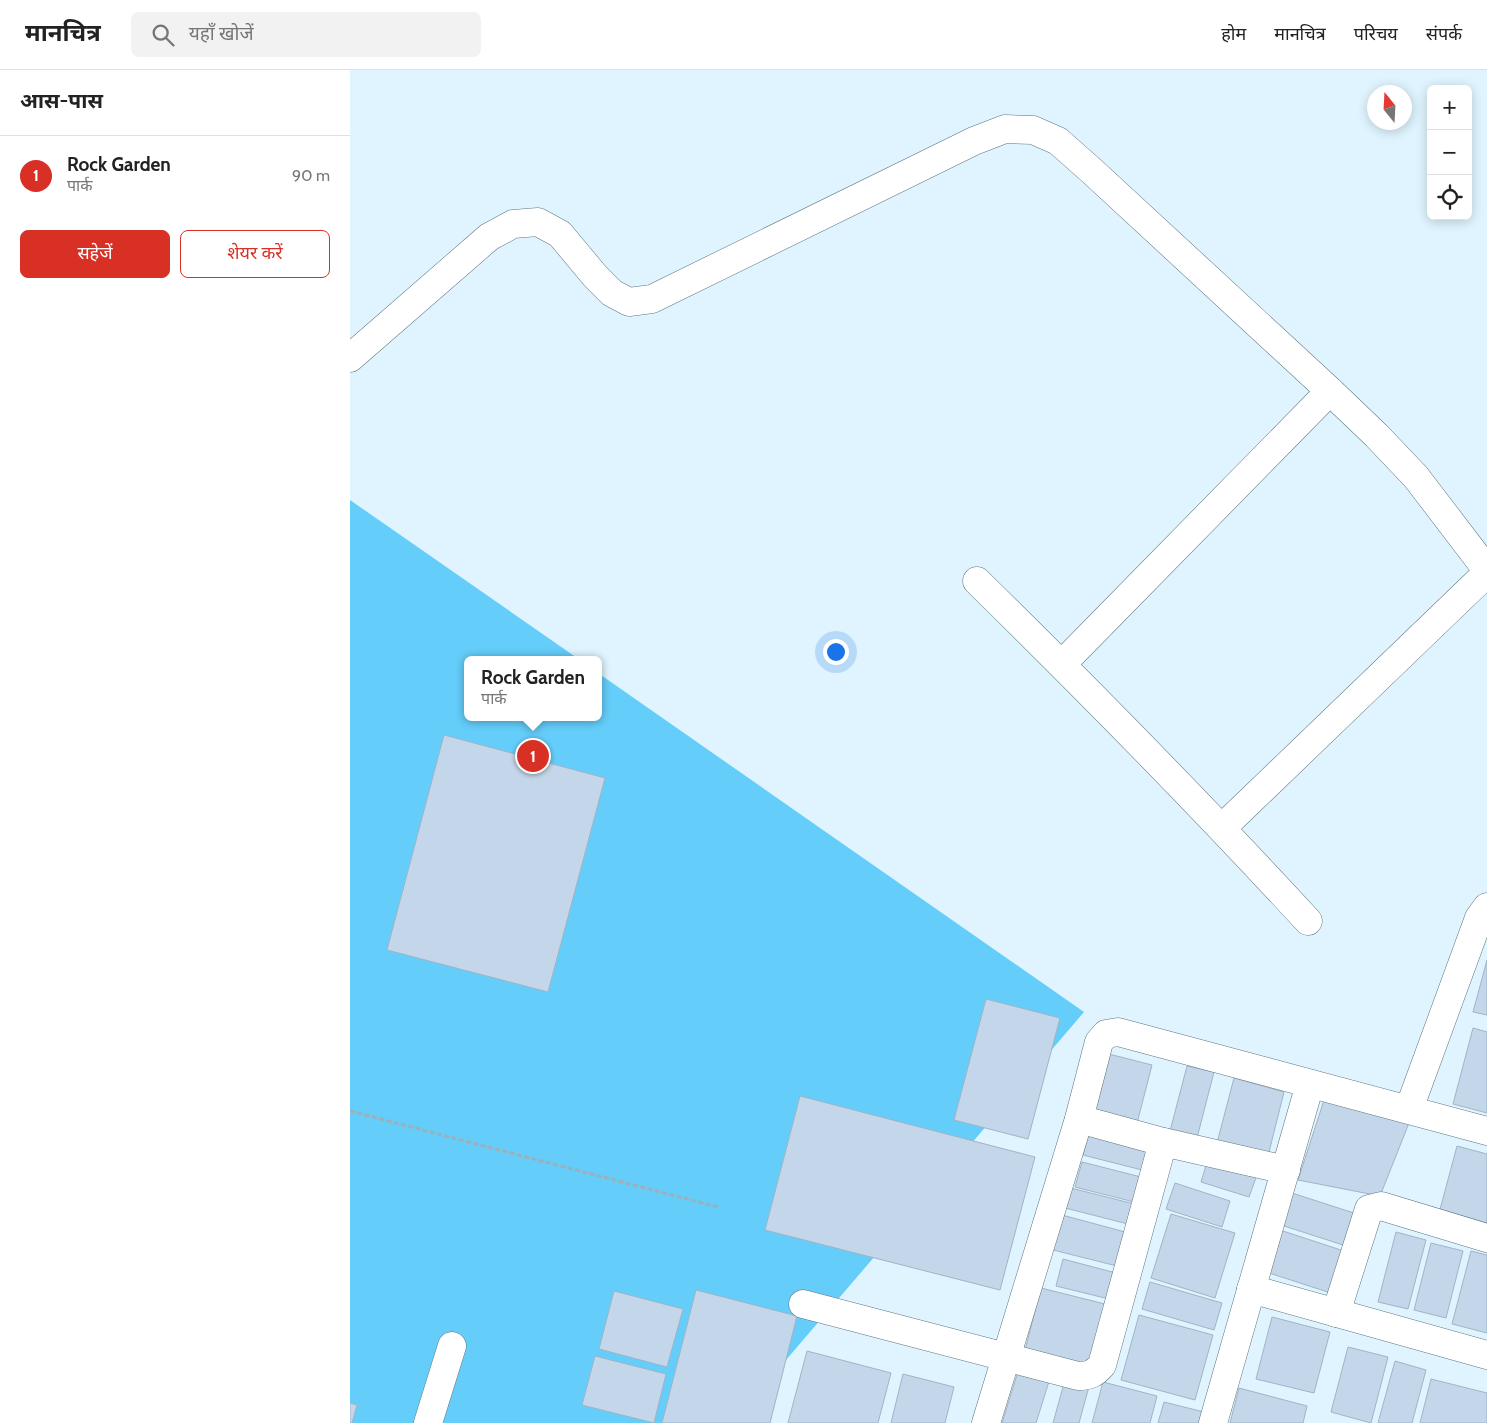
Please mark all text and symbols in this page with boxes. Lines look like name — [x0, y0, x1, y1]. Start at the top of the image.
search box — [131, 12, 481, 57]
text: मानचित्र — [25, 18, 101, 47]
icon: search — [149, 21, 177, 49]
text: यहाँ खोजें — [189, 22, 254, 45]
text: होम — [1221, 23, 1246, 45]
text: मानचित्र — [1274, 23, 1326, 45]
text: परिचय — [1354, 23, 1398, 45]
text: संपर्क — [1426, 23, 1462, 45]
north arrow — [1367, 85, 1412, 130]
map controls — [1427, 85, 1472, 220]
button: + — [1427, 85, 1472, 130]
text: आस-पास — [20, 88, 103, 113]
button: − — [1427, 130, 1472, 175]
text: Rock Garden — [67, 153, 171, 176]
text: 1 — [33, 166, 39, 185]
text: 90 m — [292, 166, 330, 185]
button: locate — [1427, 175, 1472, 220]
text: पार्क — [67, 176, 93, 195]
button: सहेजें — [20, 230, 170, 278]
button: शेयर करें — [180, 230, 330, 278]
your location — [823, 639, 849, 665]
popup — [464, 656, 602, 721]
text: Rock Garden — [481, 666, 585, 689]
text: पार्क — [481, 689, 507, 708]
pin: 1 — [517, 737, 549, 775]

